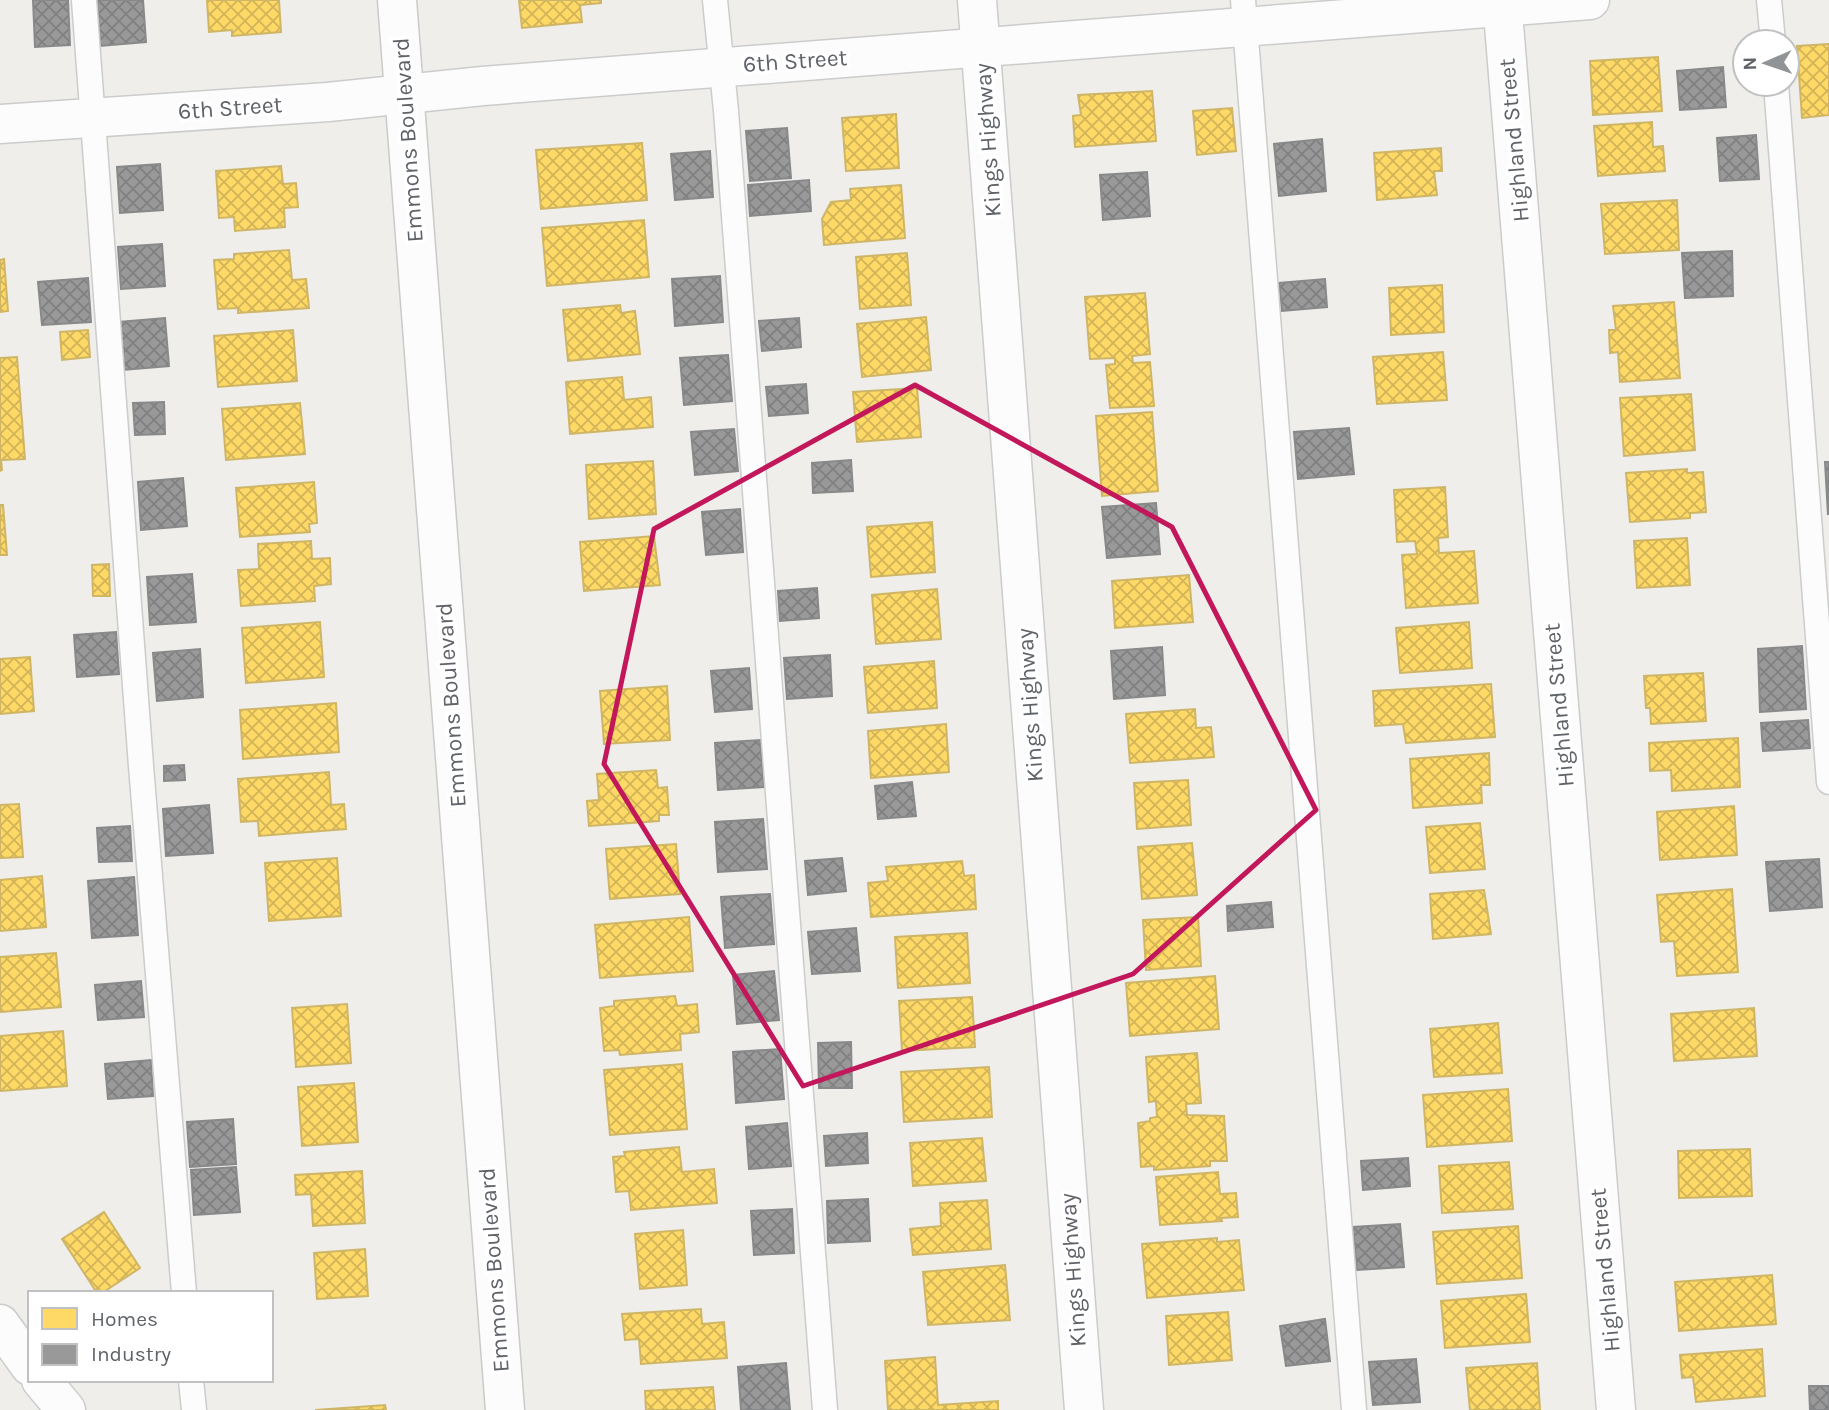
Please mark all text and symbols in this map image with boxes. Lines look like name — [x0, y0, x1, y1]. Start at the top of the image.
north arrow — [1731, 28, 1801, 98]
street label: Emmons Boulevard — [387, 37, 429, 243]
street label: 6th Street — [742, 44, 848, 78]
text: N — [1739, 56, 1761, 71]
street label: Highland Street — [1493, 57, 1535, 223]
street label: Kings Highway — [969, 62, 1007, 218]
street label: 6th Street — [177, 91, 283, 125]
street label: Emmons Boulevard — [430, 602, 472, 808]
street label: Highland Street — [1538, 622, 1580, 788]
street label: Kings Highway — [1011, 627, 1049, 783]
street label: Emmons Boulevard — [473, 1167, 515, 1373]
street label: Highland Street — [1584, 1187, 1626, 1353]
street label: Kings Highway — [1054, 1192, 1092, 1348]
legend — [28, 1291, 273, 1382]
text: Homes — [91, 1307, 158, 1331]
text: Industry — [91, 1342, 171, 1366]

